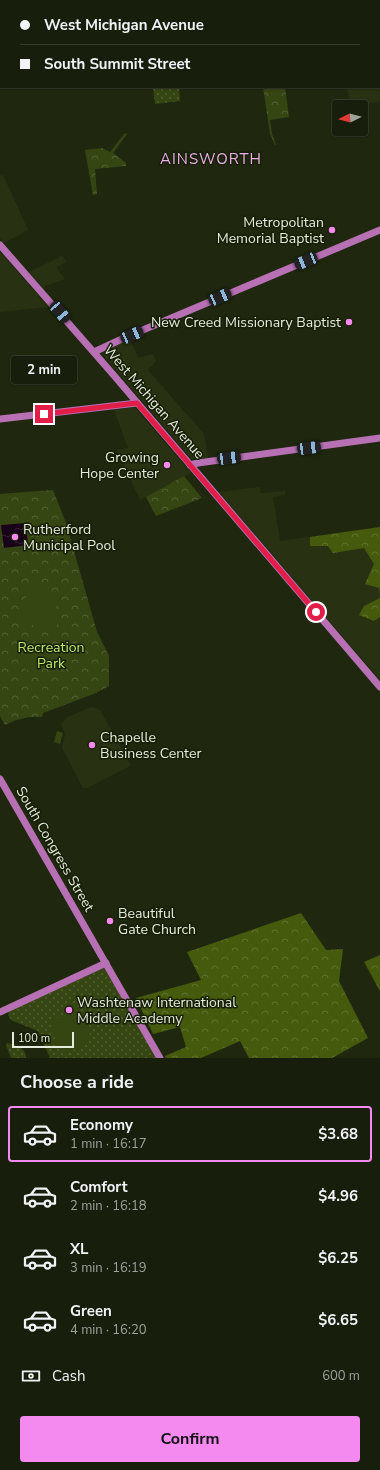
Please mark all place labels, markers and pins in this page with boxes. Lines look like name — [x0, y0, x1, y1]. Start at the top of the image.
place label: Metropolitan Memorial Baptist — [217, 213, 324, 248]
marker: Metropolitan Memorial Baptist — [327, 225, 337, 235]
place label: New Creed Missionary Baptist — [151, 313, 341, 332]
marker: New Creed Missionary Baptist — [344, 317, 354, 327]
place label: Growing Hope Center — [80, 448, 159, 483]
marker: Growing Hope Center — [162, 460, 172, 470]
place label: Rutherford Municipal Pool — [23, 520, 116, 555]
marker: Rutherford Municipal Pool — [10, 532, 20, 542]
place label: Chapelle Business Center — [100, 728, 201, 763]
marker: Chapelle Business Center — [87, 740, 97, 750]
place label: Beautiful Gate Church — [118, 904, 196, 939]
marker: Beautiful Gate Church — [105, 916, 115, 926]
place label: Washtenaw International Middle Academy — [77, 993, 237, 1028]
marker: Washtenaw International Middle Academy — [64, 1005, 74, 1015]

